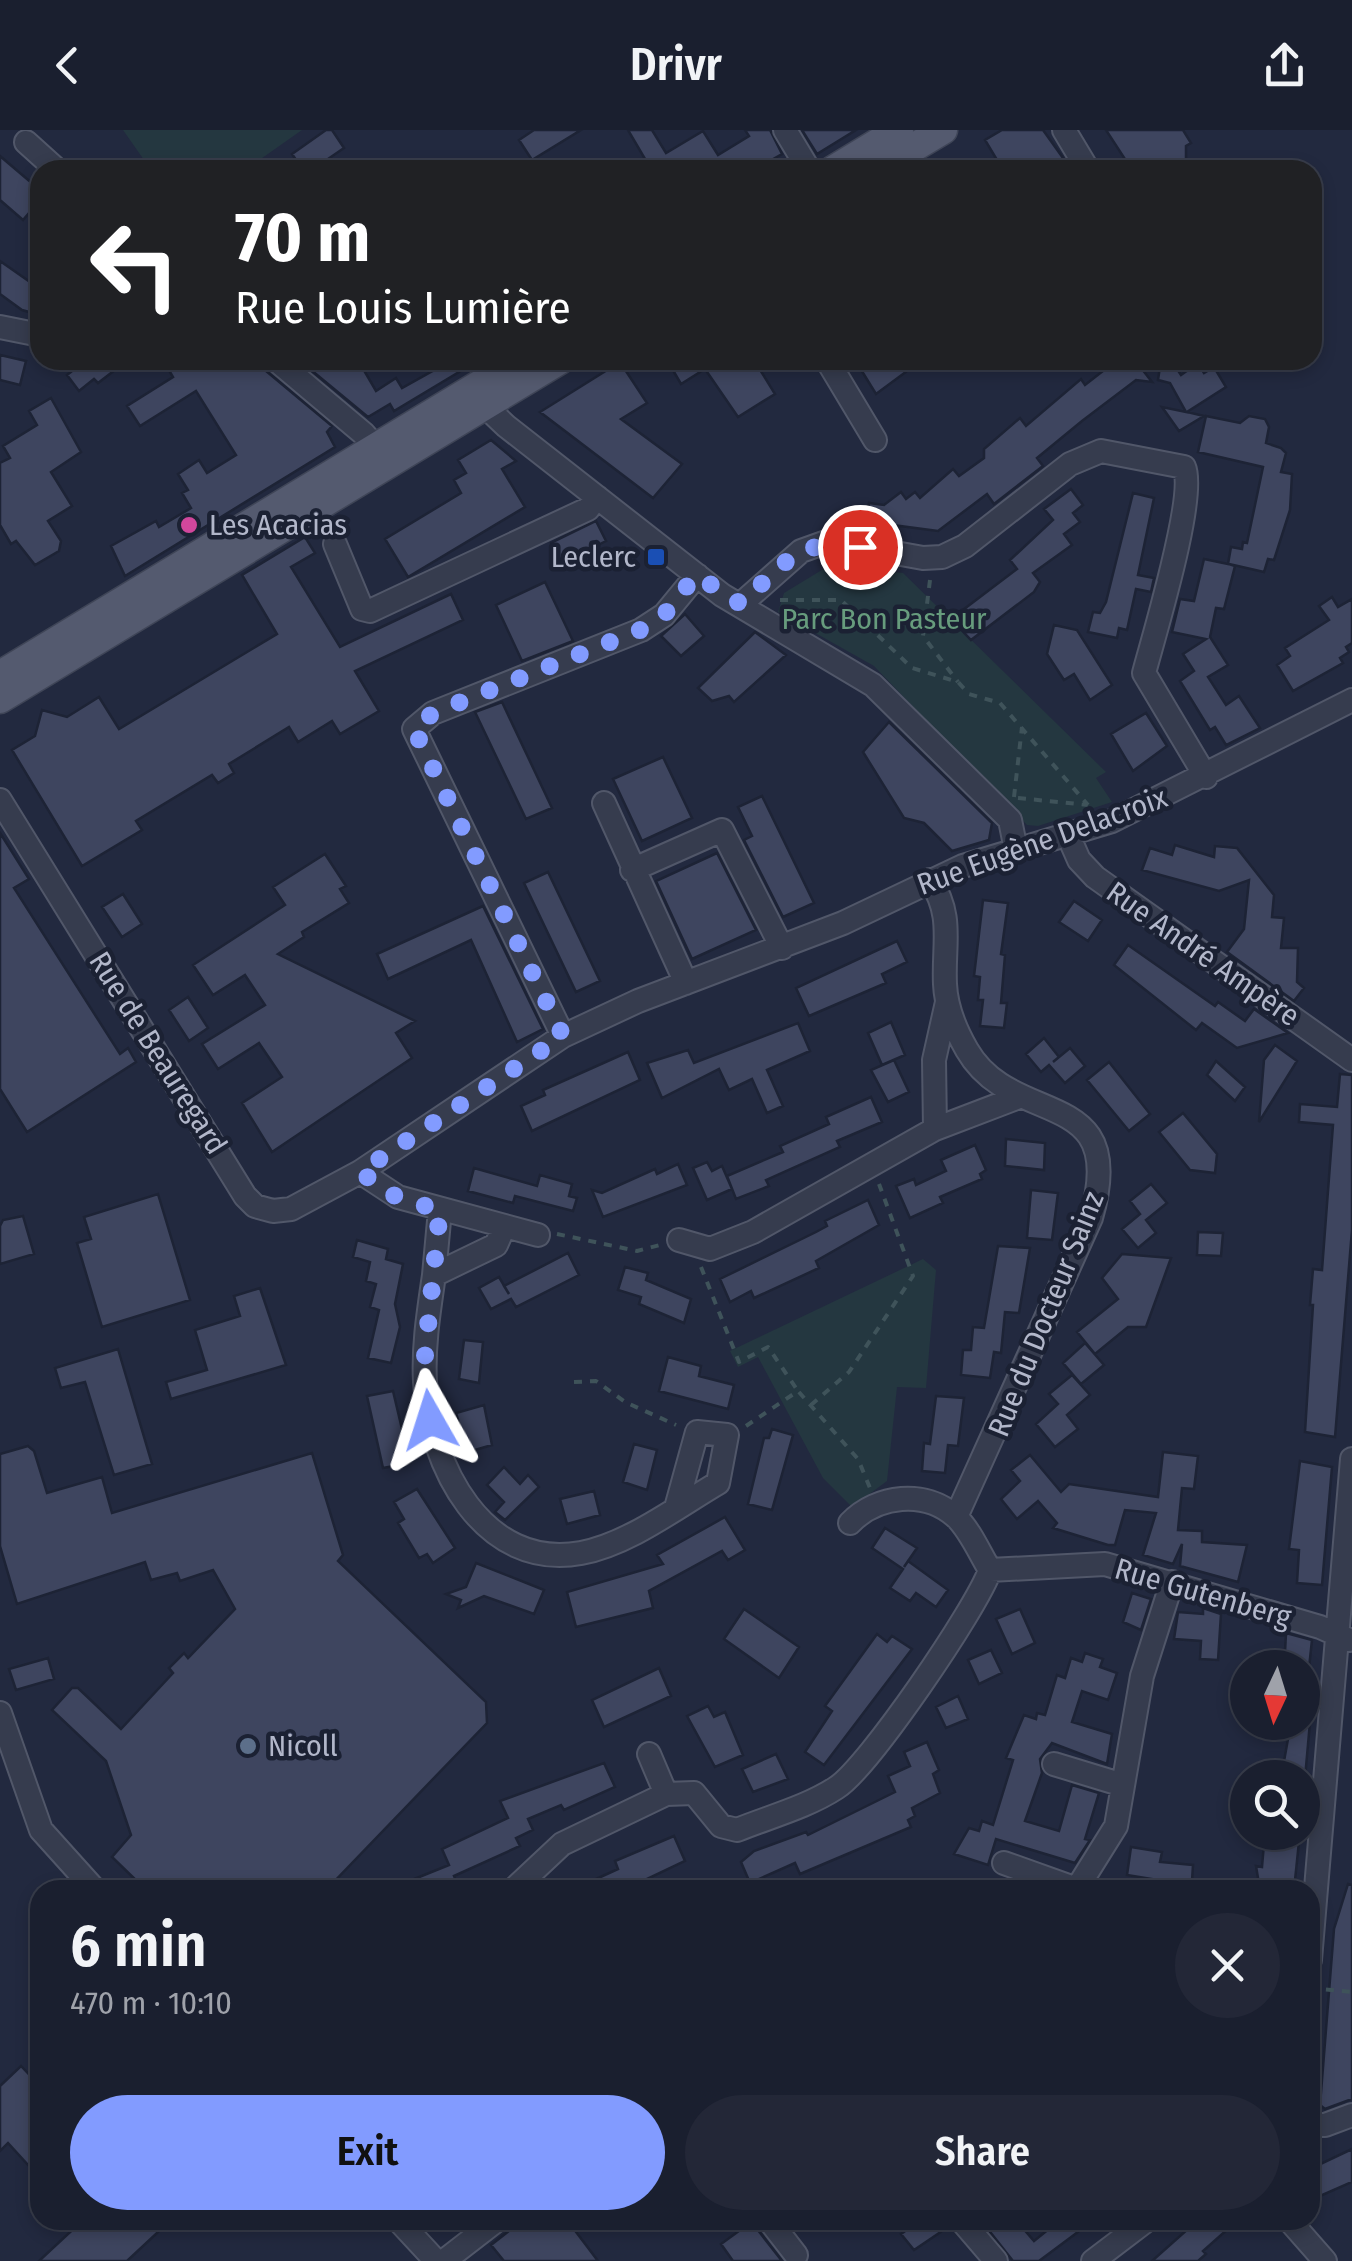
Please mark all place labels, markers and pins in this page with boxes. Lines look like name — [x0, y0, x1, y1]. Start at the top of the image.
pin — [818, 505, 903, 590]
place label: Les Acacias — [209, 507, 347, 543]
marker: Les Acacias — [178, 514, 200, 536]
place label: Leclerc — [551, 539, 636, 575]
marker: Leclerc — [645, 546, 667, 568]
place label: Nicoll — [268, 1728, 338, 1764]
marker: Nicoll — [237, 1735, 259, 1757]

